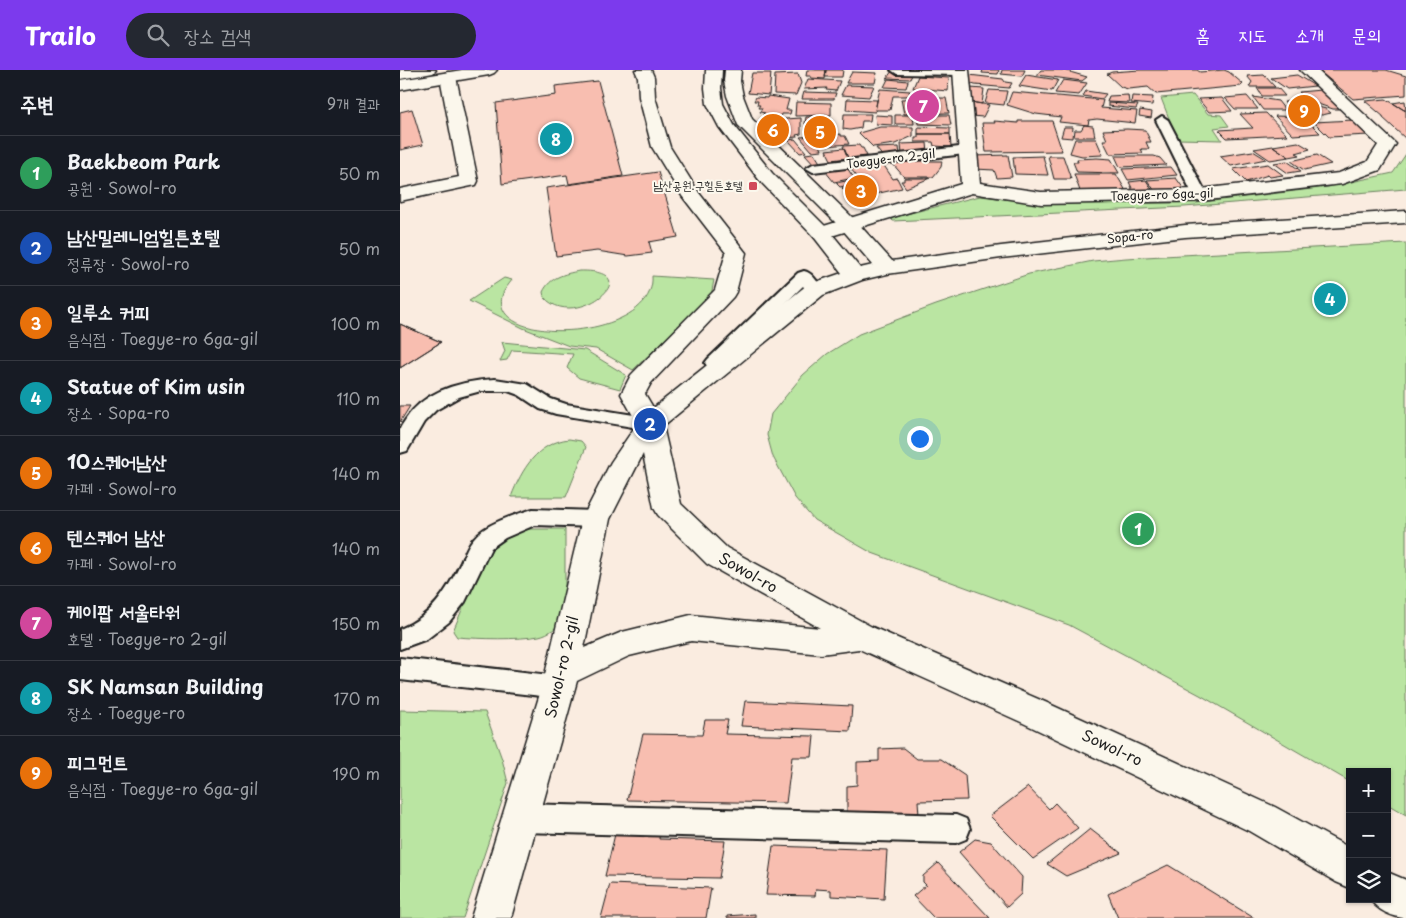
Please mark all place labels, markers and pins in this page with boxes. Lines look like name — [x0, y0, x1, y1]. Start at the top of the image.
pin: 7 — [907, 87, 939, 125]
pin: 9 — [1288, 92, 1320, 130]
pin: 6 — [757, 111, 789, 149]
pin: 5 — [804, 113, 836, 151]
pin: 8 — [540, 120, 572, 158]
pin: 3 — [845, 172, 877, 210]
place label: 남산공원.구힐튼호텔 — [653, 176, 743, 194]
marker: 남산공원.구힐튼호텔 — [747, 180, 759, 192]
pin: 4 — [1314, 280, 1346, 318]
pin: 2 — [634, 405, 666, 443]
pin: 1 — [1122, 510, 1154, 548]

